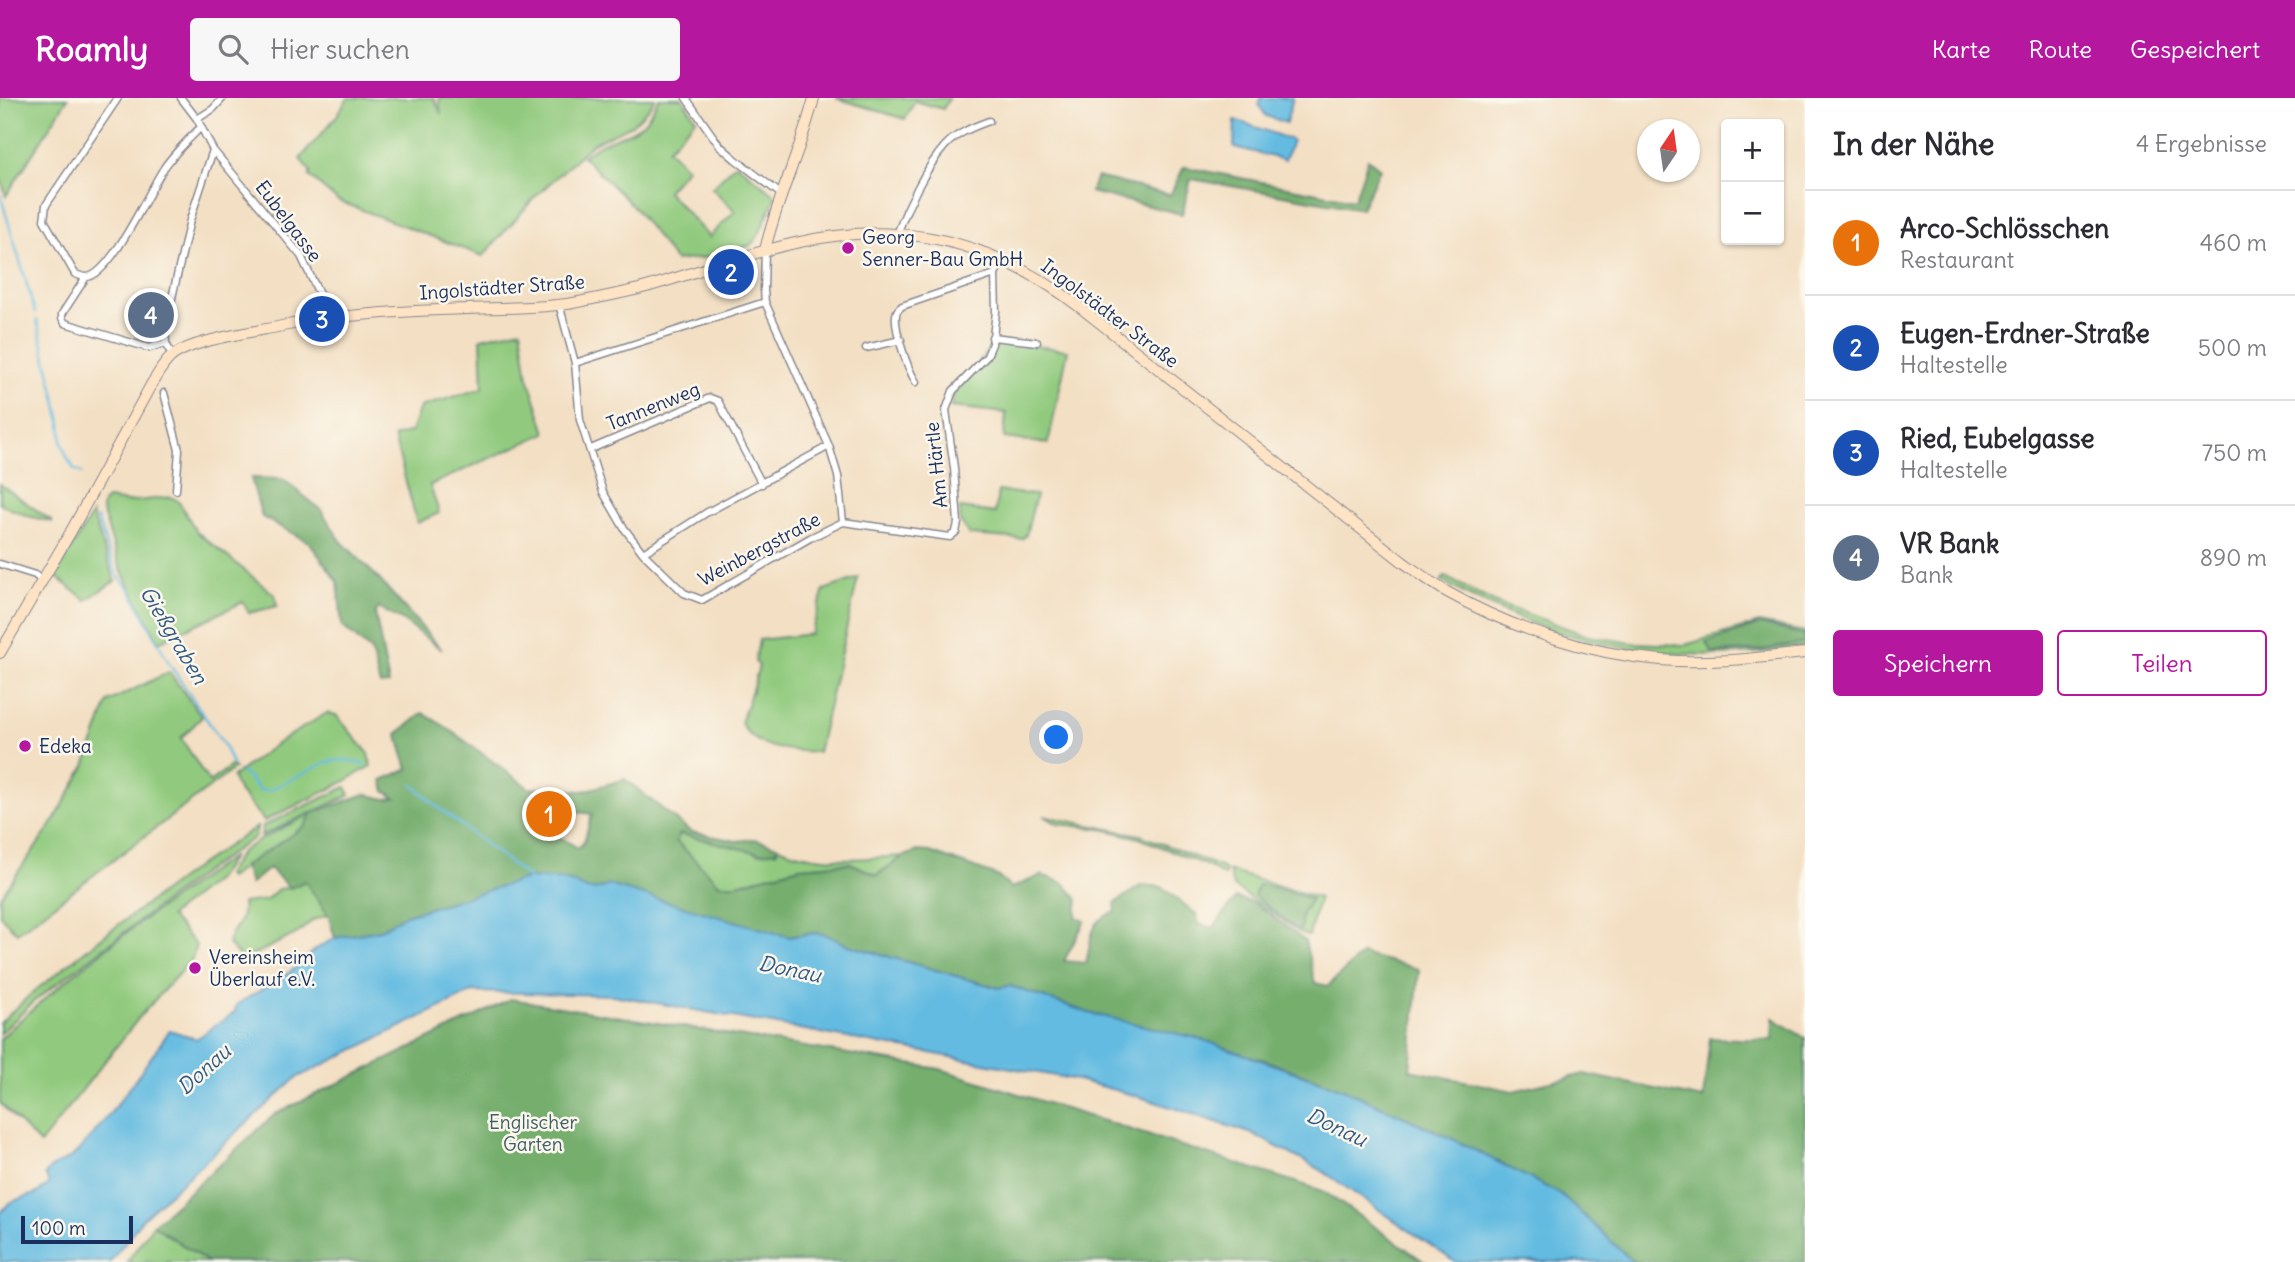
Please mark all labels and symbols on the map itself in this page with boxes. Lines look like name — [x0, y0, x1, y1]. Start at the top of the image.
north arrow — [1637, 119, 1700, 182]
street label: Eubelgasse — [251, 175, 327, 267]
place label: Georg Senner-Bau GmbH — [862, 225, 1023, 271]
marker: Georg Senner-Bau GmbH — [840, 240, 856, 256]
pin: 2 — [708, 246, 754, 298]
street label: Ingolstädter Straße — [1036, 253, 1184, 373]
street label: Ingolstädter Straße — [418, 269, 586, 305]
pin: 4 — [128, 289, 174, 341]
pin: 3 — [299, 293, 345, 345]
street label: Tannenweg — [603, 376, 703, 436]
street label: Am Härtle — [920, 421, 952, 509]
street label: Weinbergstraße — [694, 507, 824, 591]
water label: Gießgraben — [134, 581, 214, 690]
your location — [1039, 720, 1073, 754]
place label: Edeka — [39, 734, 92, 758]
marker: Edeka — [17, 738, 33, 754]
pin: 1 — [526, 788, 572, 840]
place label: Vereinsheim Überlauf e.V. — [209, 945, 315, 991]
water label: Donau — [756, 949, 825, 989]
marker: Vereinsheim Überlauf e.V. — [187, 960, 203, 976]
water label: Donau — [172, 1037, 238, 1100]
water label: Donau — [1303, 1101, 1373, 1153]
park label: Englischer Garten — [489, 1110, 577, 1156]
scale bar — [21, 1213, 133, 1245]

